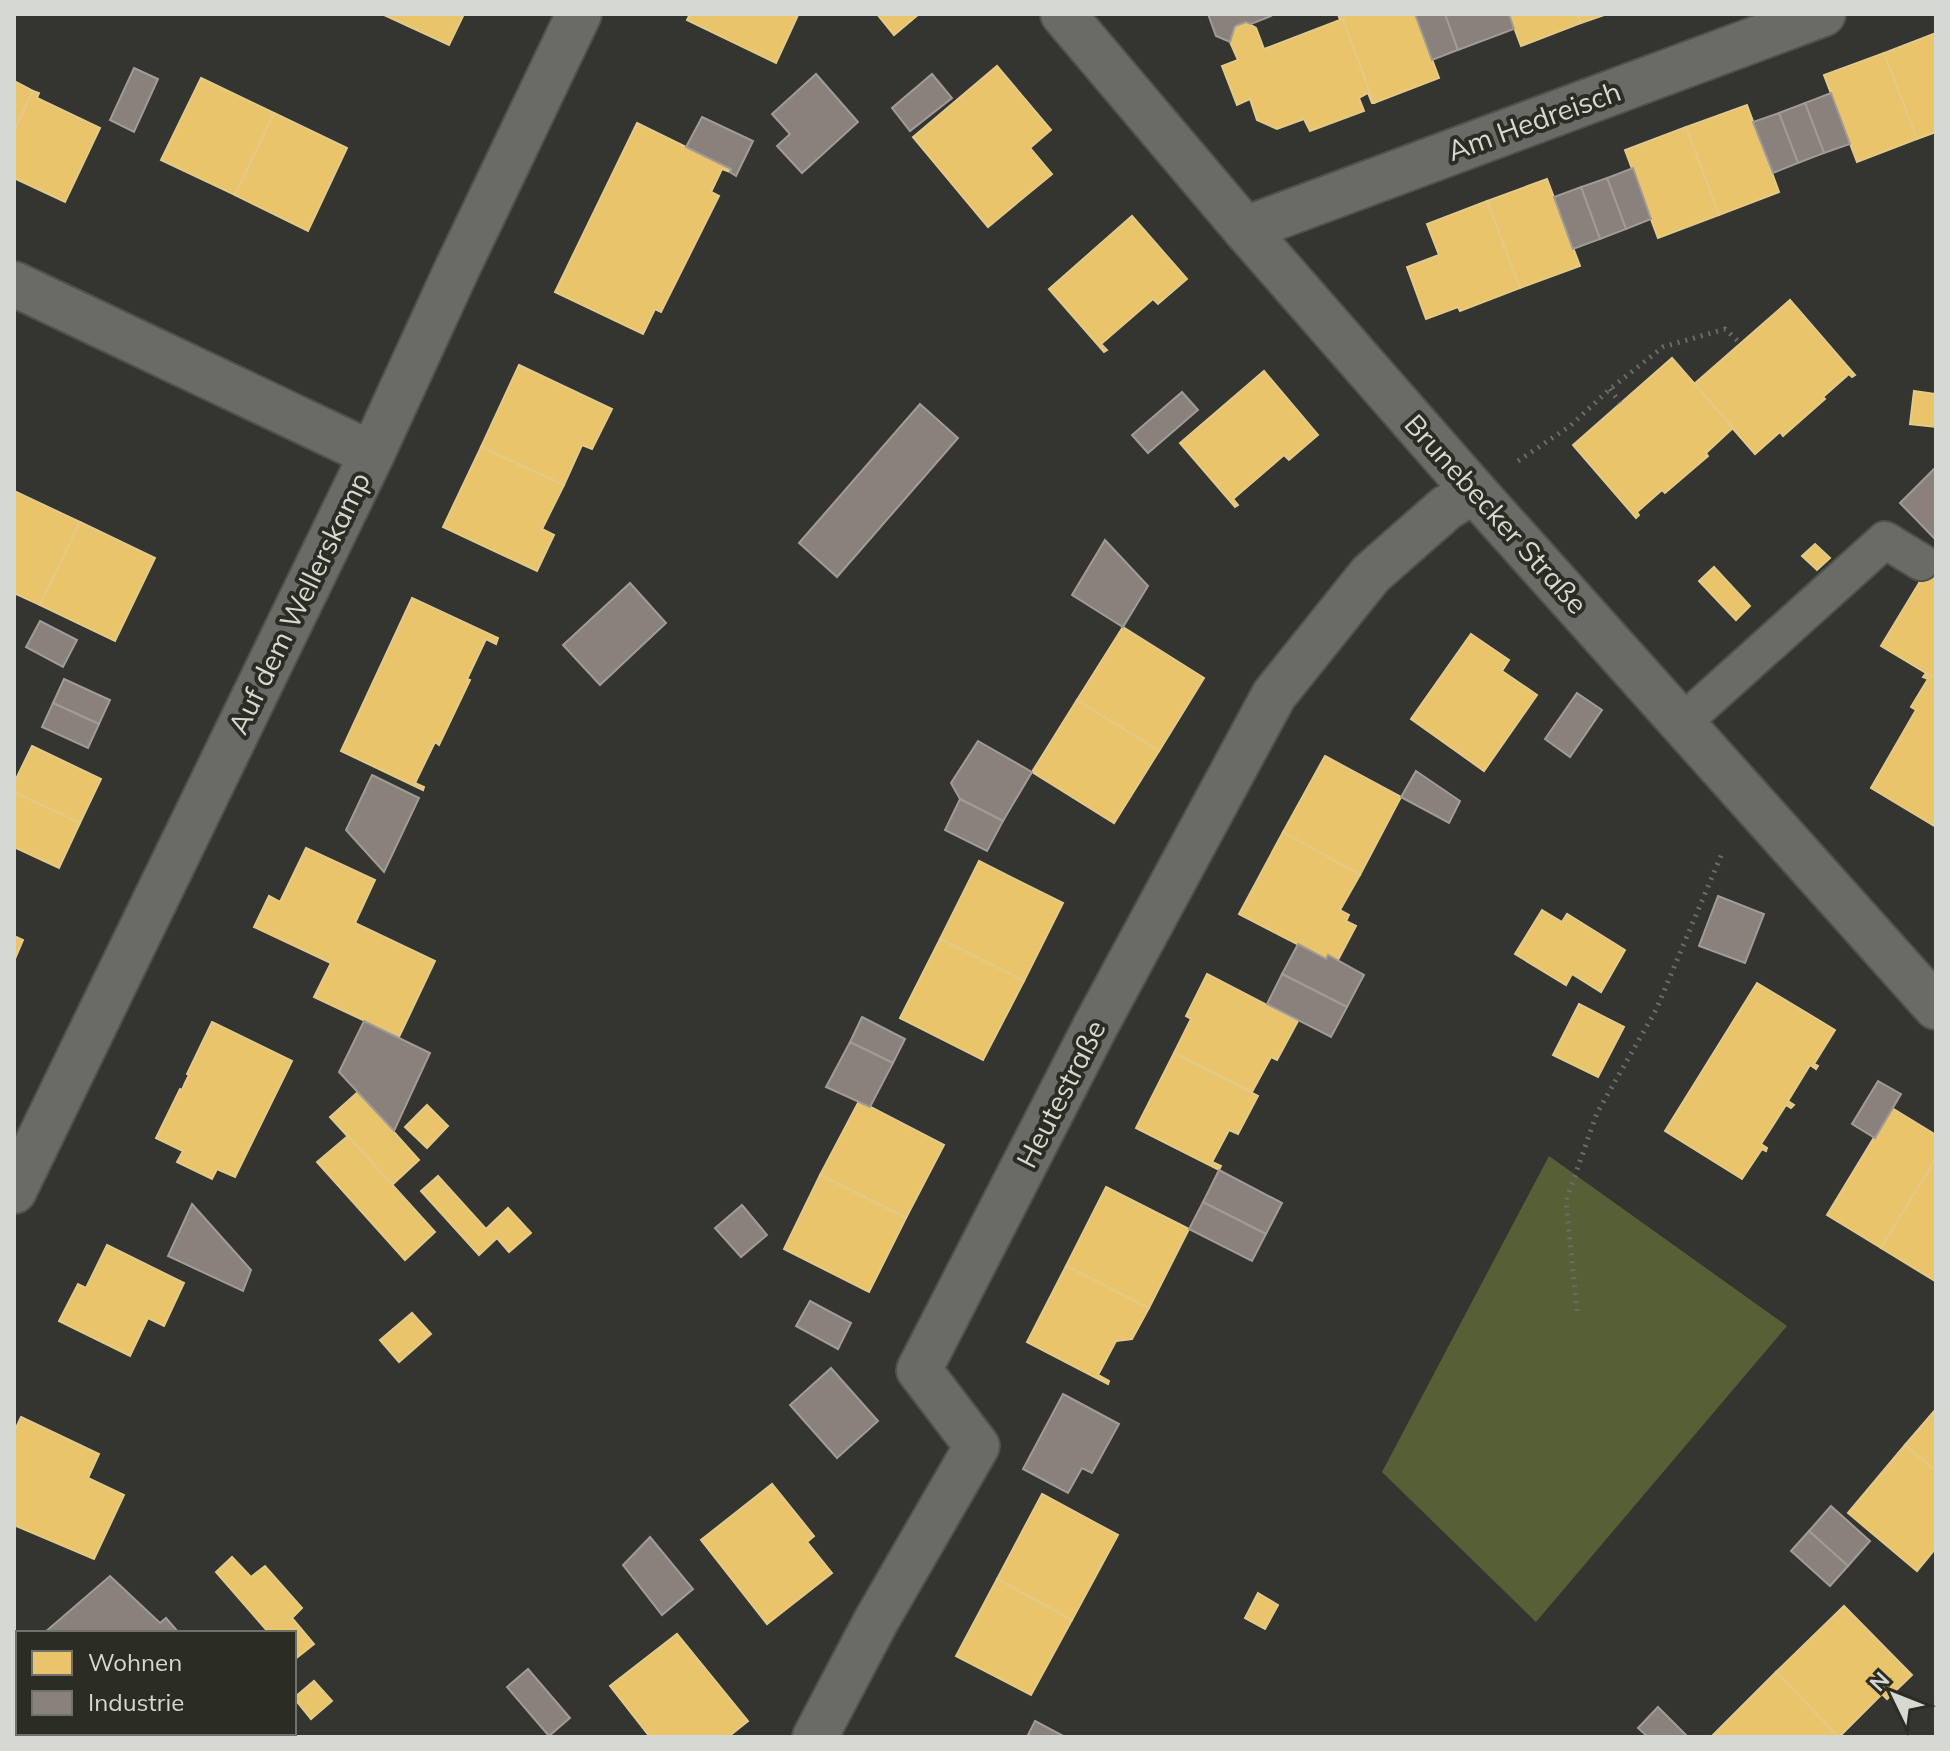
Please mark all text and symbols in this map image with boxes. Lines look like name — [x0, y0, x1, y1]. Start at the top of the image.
street label: Am Hedreisch — [1442, 73, 1625, 168]
street label: Brunebecker Straße — [1397, 407, 1595, 621]
street label: Auf dem Wellerskamp — [220, 466, 377, 739]
street label: Heutestraße — [1008, 1014, 1113, 1173]
legend — [16, 1631, 296, 1735]
text: Wohnen — [88, 1647, 182, 1677]
north arrow — [1854, 1655, 1934, 1735]
text: N — [1863, 1666, 1895, 1697]
text: Industrie — [88, 1687, 184, 1717]

